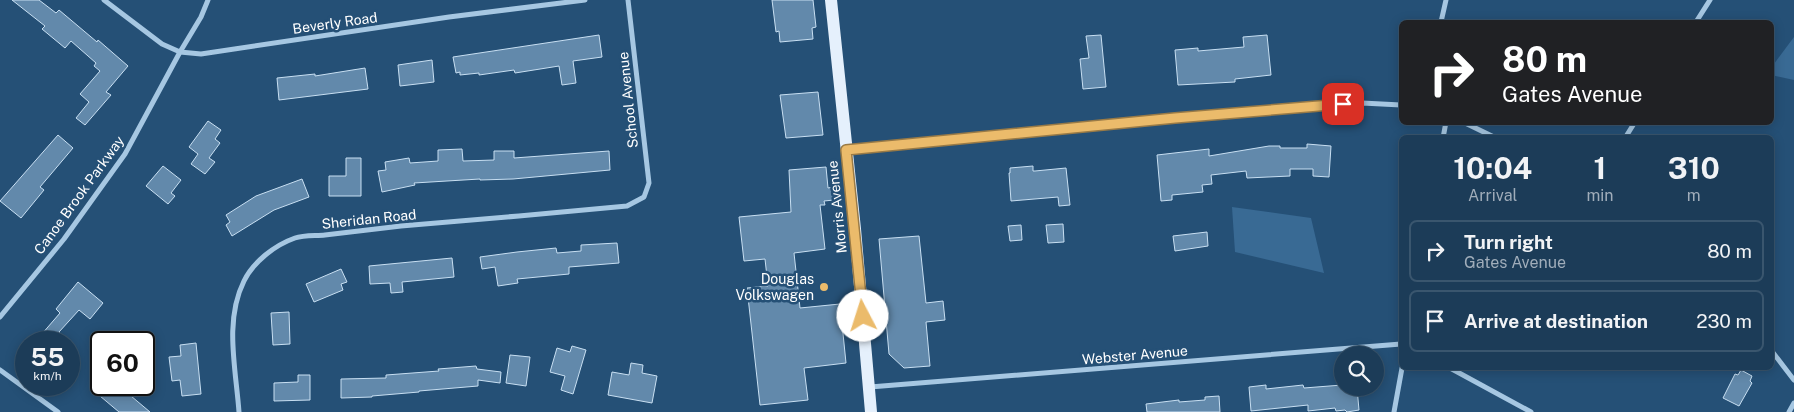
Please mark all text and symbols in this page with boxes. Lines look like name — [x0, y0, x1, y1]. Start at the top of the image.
street label: Beverly Road — [292, 9, 378, 37]
text: 80 m — [1502, 39, 1587, 80]
icon: right — [1419, 40, 1484, 105]
street label: School Avenue — [615, 51, 641, 149]
text: Gates Avenue — [1502, 81, 1642, 107]
pin — [1322, 83, 1364, 125]
icon: arrive — [1329, 90, 1357, 118]
street label: Canoe Brook Parkway — [31, 132, 128, 257]
text: 10:04 — [1453, 150, 1532, 186]
text: 1 — [1594, 150, 1606, 186]
text: 310 — [1668, 150, 1720, 186]
street label: Morris Avenue — [824, 160, 850, 254]
text: Arrival — [1468, 186, 1517, 205]
text: min — [1586, 186, 1614, 205]
text: m — [1687, 186, 1701, 205]
street label: Sheridan Road — [321, 206, 417, 232]
text: Turn right — [1464, 231, 1553, 253]
icon: right — [1421, 237, 1449, 265]
text: 80 m — [1707, 240, 1752, 262]
text: Gates Avenue — [1464, 253, 1566, 272]
place label: Douglas Volkswagen — [735, 271, 814, 303]
marker: Douglas Volkswagen — [818, 281, 830, 293]
position arrow — [836, 289, 888, 341]
icon: arrive — [1421, 307, 1449, 335]
text: Arrive at destination — [1464, 310, 1648, 332]
text: 230 m — [1696, 310, 1752, 332]
speed limit sign: 60 — [90, 331, 155, 396]
text: 55 — [31, 342, 64, 372]
street label: Webster Avenue — [1081, 342, 1189, 368]
map controls — [1334, 346, 1384, 396]
button: search — [1334, 346, 1384, 396]
text: km/h — [33, 369, 62, 383]

